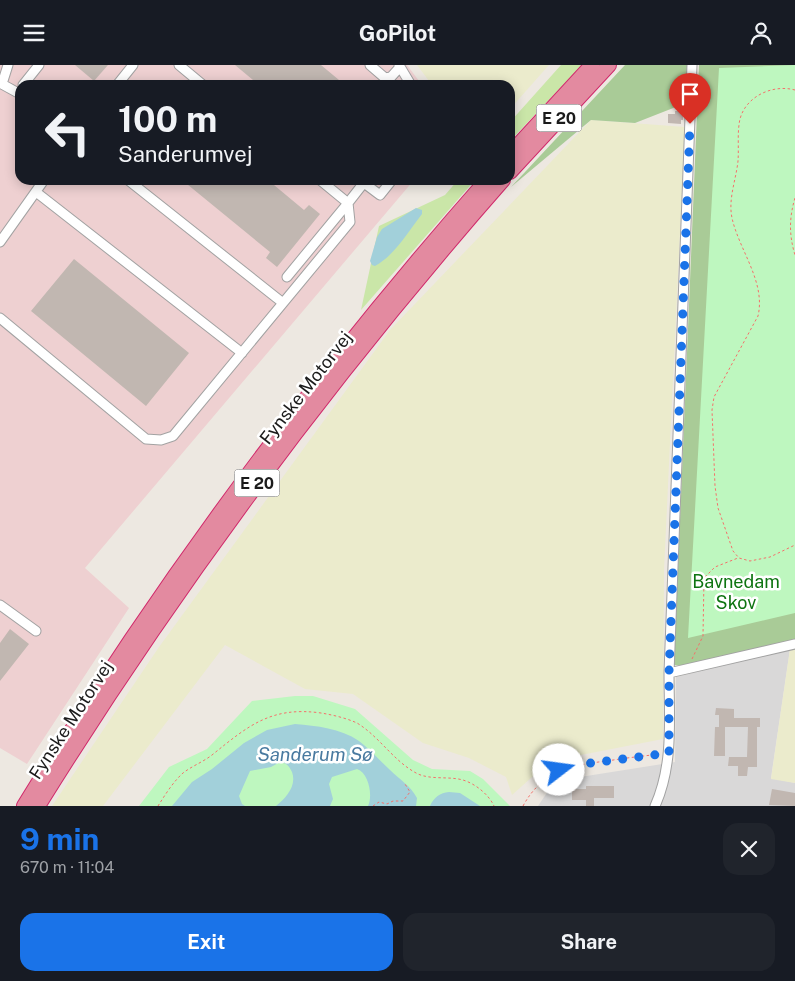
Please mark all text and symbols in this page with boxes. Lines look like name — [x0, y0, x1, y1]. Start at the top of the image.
icon: menu — [20, 19, 48, 47]
icon: person — [747, 19, 775, 47]
text: GoPilot — [359, 20, 436, 46]
pin — [669, 73, 711, 124]
icon: arrive — [676, 80, 704, 108]
text: 100 m — [118, 99, 217, 140]
icon: left — [35, 100, 100, 165]
road number: E 20 — [536, 105, 582, 131]
text: Sanderumvej — [118, 141, 252, 167]
street label: Fynske Motorvej — [255, 327, 356, 448]
road number: E 20 — [234, 469, 280, 497]
park label: Bavnedam Skov — [692, 571, 780, 613]
street label: Fynske Motorvej — [24, 656, 117, 783]
water label: Sanderum Sø — [257, 743, 374, 765]
position arrow — [532, 743, 584, 795]
text: 9 min — [20, 821, 99, 857]
button: close — [723, 823, 775, 875]
text: 670 m · 11:04 — [20, 858, 114, 877]
button: Exit — [20, 913, 393, 971]
button: Share — [403, 913, 775, 971]

